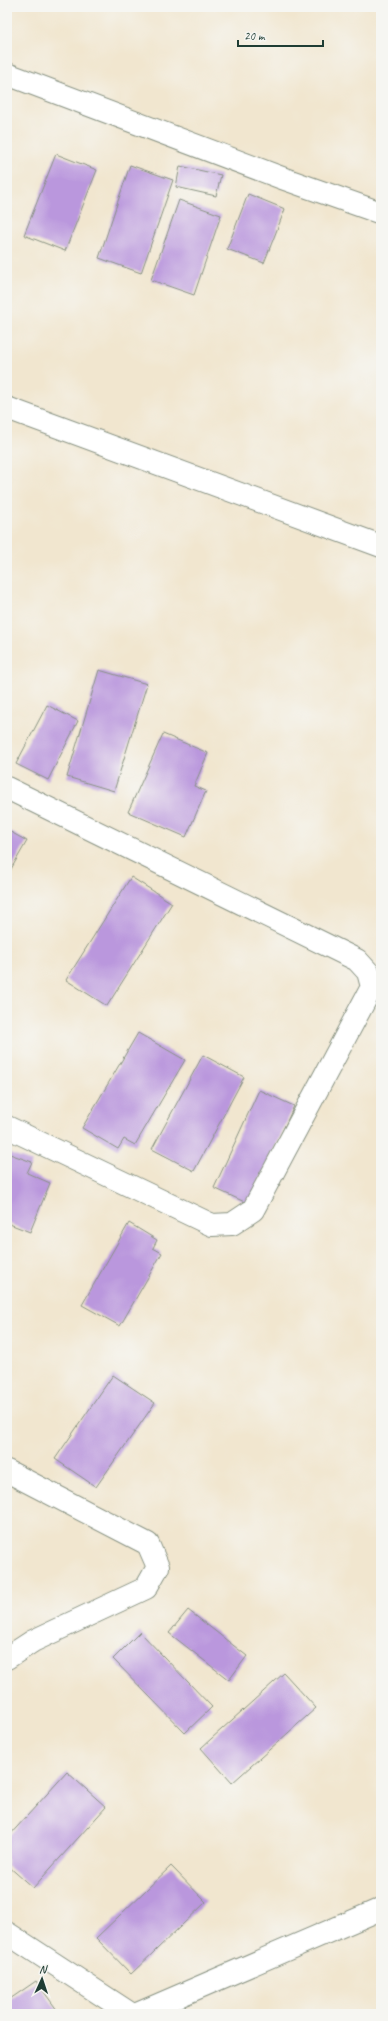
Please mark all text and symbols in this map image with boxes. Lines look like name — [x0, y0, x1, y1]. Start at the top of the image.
scale bar — [238, 22, 323, 48]
text: 20 m — [244, 28, 266, 44]
north arrow — [22, 1959, 62, 1999]
text: N — [39, 1962, 48, 1976]

